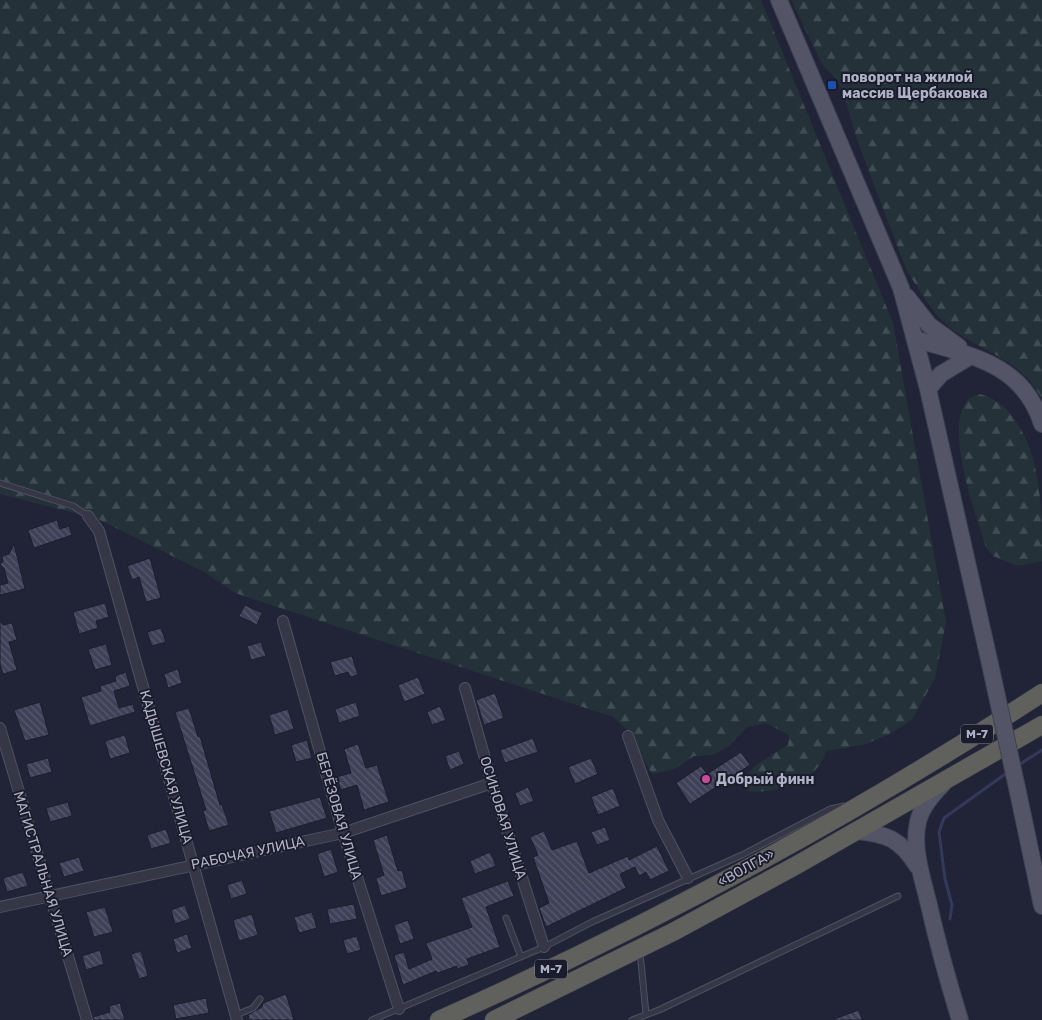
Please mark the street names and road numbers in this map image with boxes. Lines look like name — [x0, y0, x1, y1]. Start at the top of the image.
street label: КАДЫШЕВСКАЯ УЛИЦА — [136, 688, 196, 846]
road number: М-7 — [961, 724, 993, 744]
street label: БЕРЁЗОВАЯ УЛИЦА — [313, 750, 367, 882]
street label: ОСИНОВАЯ УЛИЦА — [476, 754, 530, 882]
street label: МАГИСТРАЛЬНАЯ УЛИЦА — [10, 789, 76, 959]
street label: РАБОЧАЯ УЛИЦА — [190, 833, 307, 873]
street label: «ВОЛГА» — [715, 845, 777, 891]
road number: М-7 — [535, 960, 567, 979]

